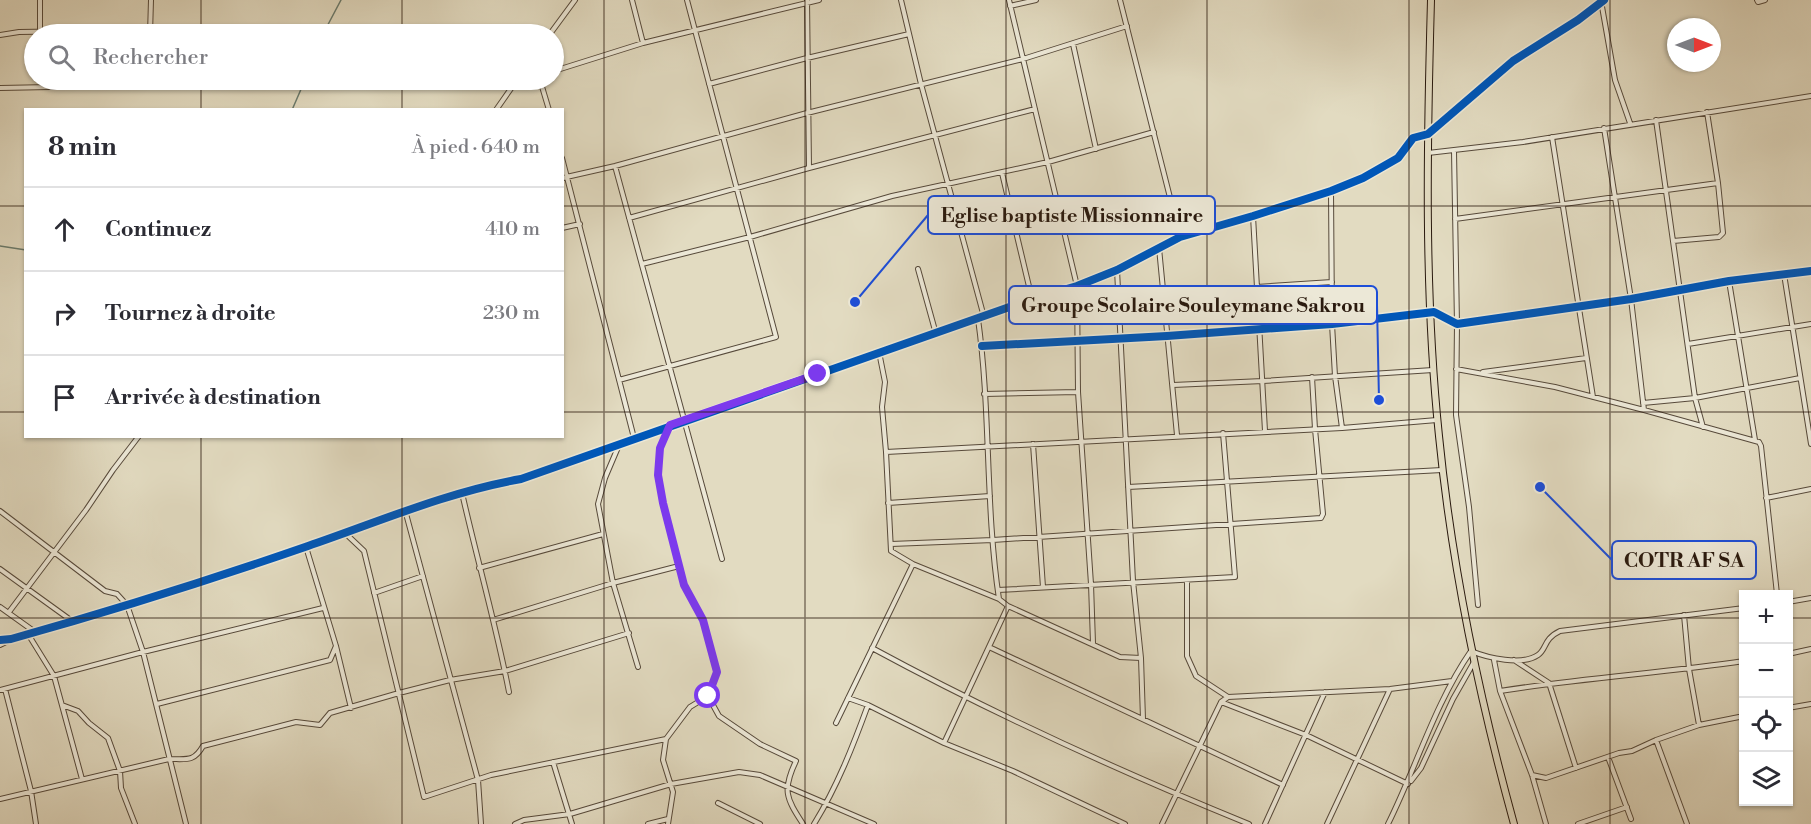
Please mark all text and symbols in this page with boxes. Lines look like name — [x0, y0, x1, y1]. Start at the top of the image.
north arrow — [1667, 18, 1721, 72]
search box — [24, 24, 564, 90]
icon: search — [45, 41, 78, 74]
text: Rechercher — [93, 44, 208, 71]
text: 8 min — [48, 131, 117, 163]
text: À pied · 640 m — [412, 135, 540, 160]
callout: Eglise baptiste Missionnaire — [928, 196, 1215, 234]
text: Eglise baptiste Missionnaire — [941, 204, 1204, 229]
icon: ahead — [48, 213, 81, 246]
text: Continuez — [105, 216, 211, 243]
text: 410 m — [485, 217, 540, 242]
callout: Groupe Scolaire Souleymane Sakrou — [1009, 286, 1377, 324]
text: Groupe Scolaire Souleymane Sakrou — [1021, 294, 1366, 319]
icon: right — [48, 297, 81, 330]
text: Tournez à droite — [105, 300, 276, 327]
text: 230 m — [483, 301, 540, 326]
route end — [804, 360, 830, 386]
icon: arrive — [48, 381, 81, 414]
text: Arrivée à destination — [105, 384, 321, 411]
callout: COTR AF SA — [1612, 541, 1756, 579]
text: COTR AF SA — [1624, 549, 1745, 574]
map controls — [1739, 590, 1793, 806]
button: + — [1739, 590, 1793, 644]
button: − — [1739, 644, 1793, 698]
route start — [694, 682, 720, 708]
button: locate — [1739, 698, 1793, 752]
button: layers — [1739, 752, 1793, 806]

